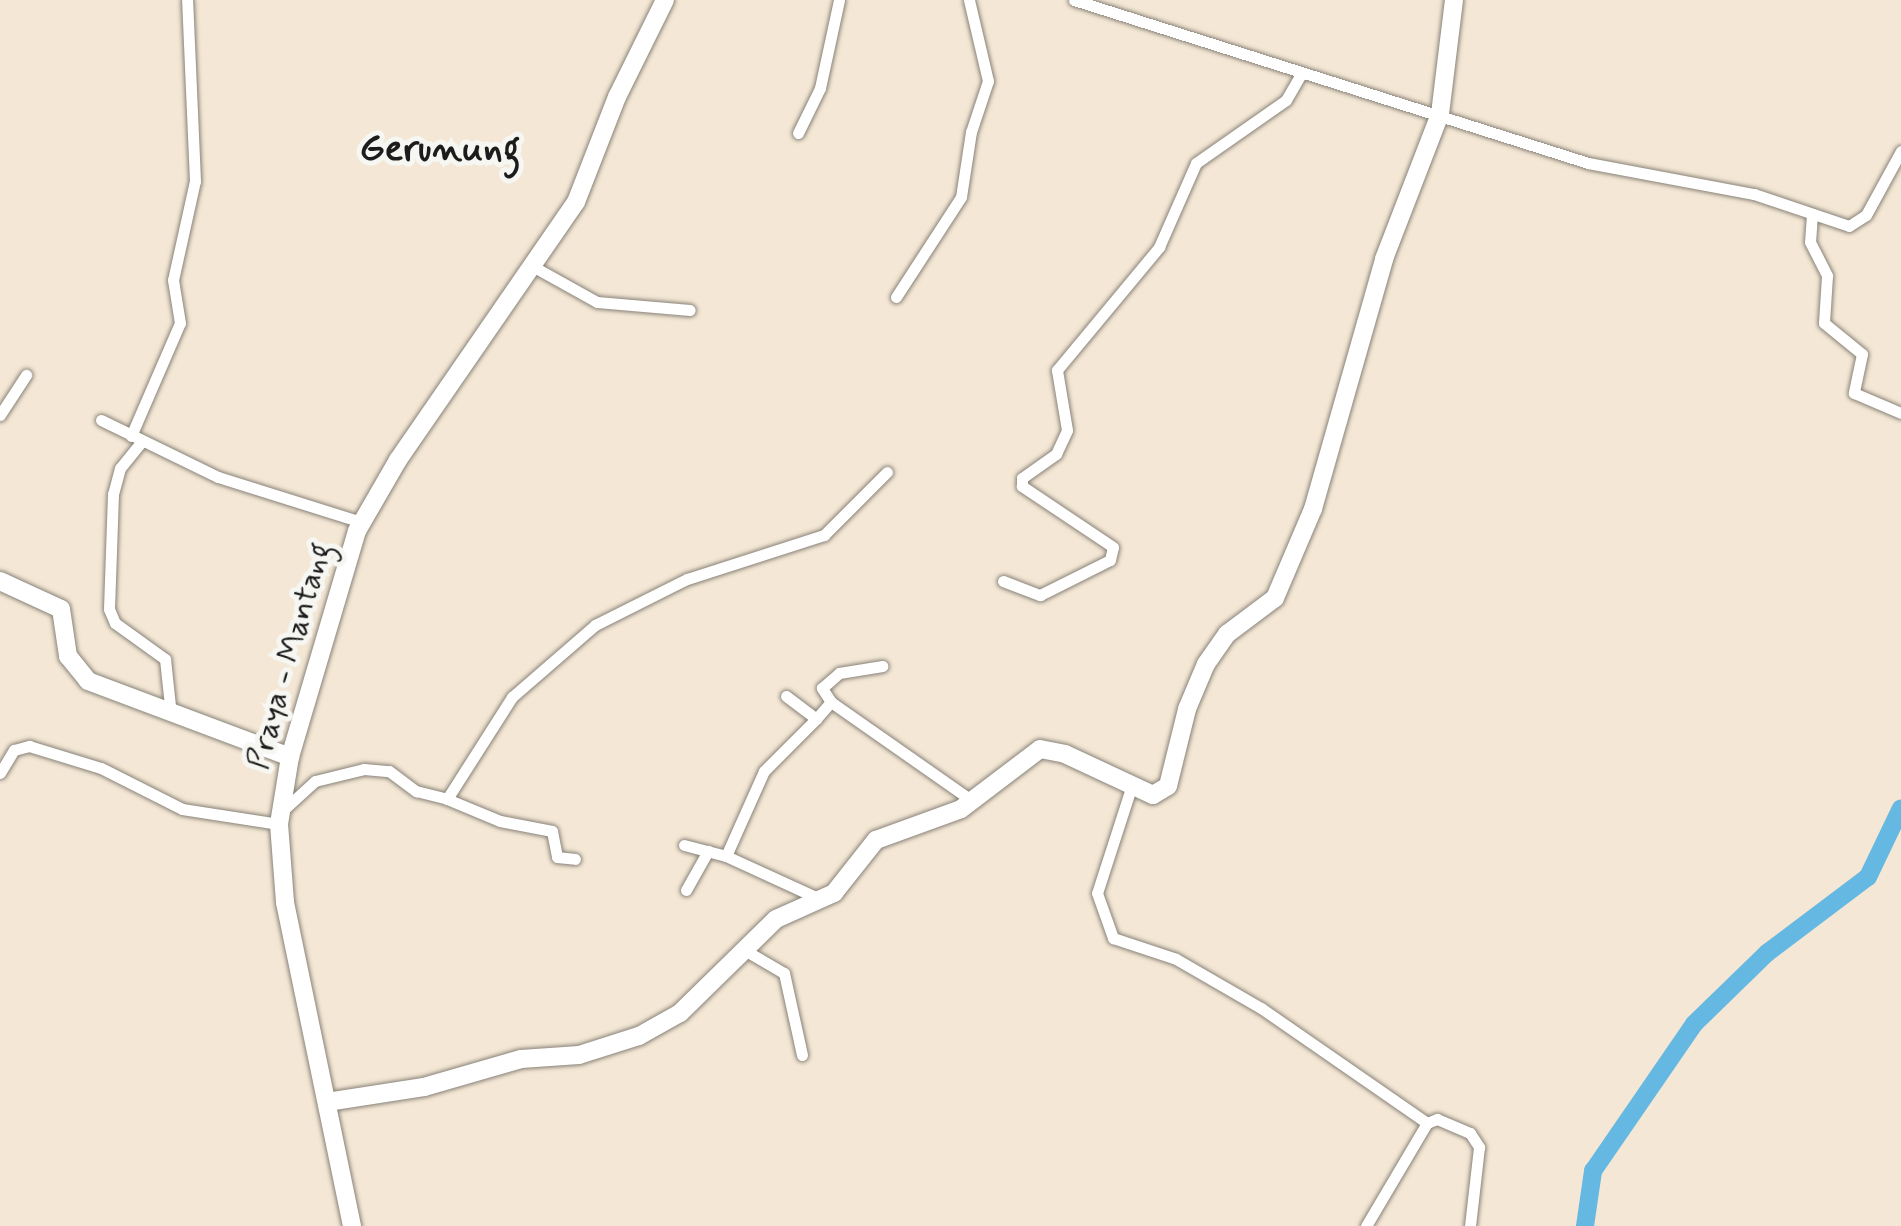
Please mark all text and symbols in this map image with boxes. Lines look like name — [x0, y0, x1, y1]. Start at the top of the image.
district label: Gerunung — [359, 127, 521, 173]
street label: Praya - Mantang — [239, 538, 341, 774]

